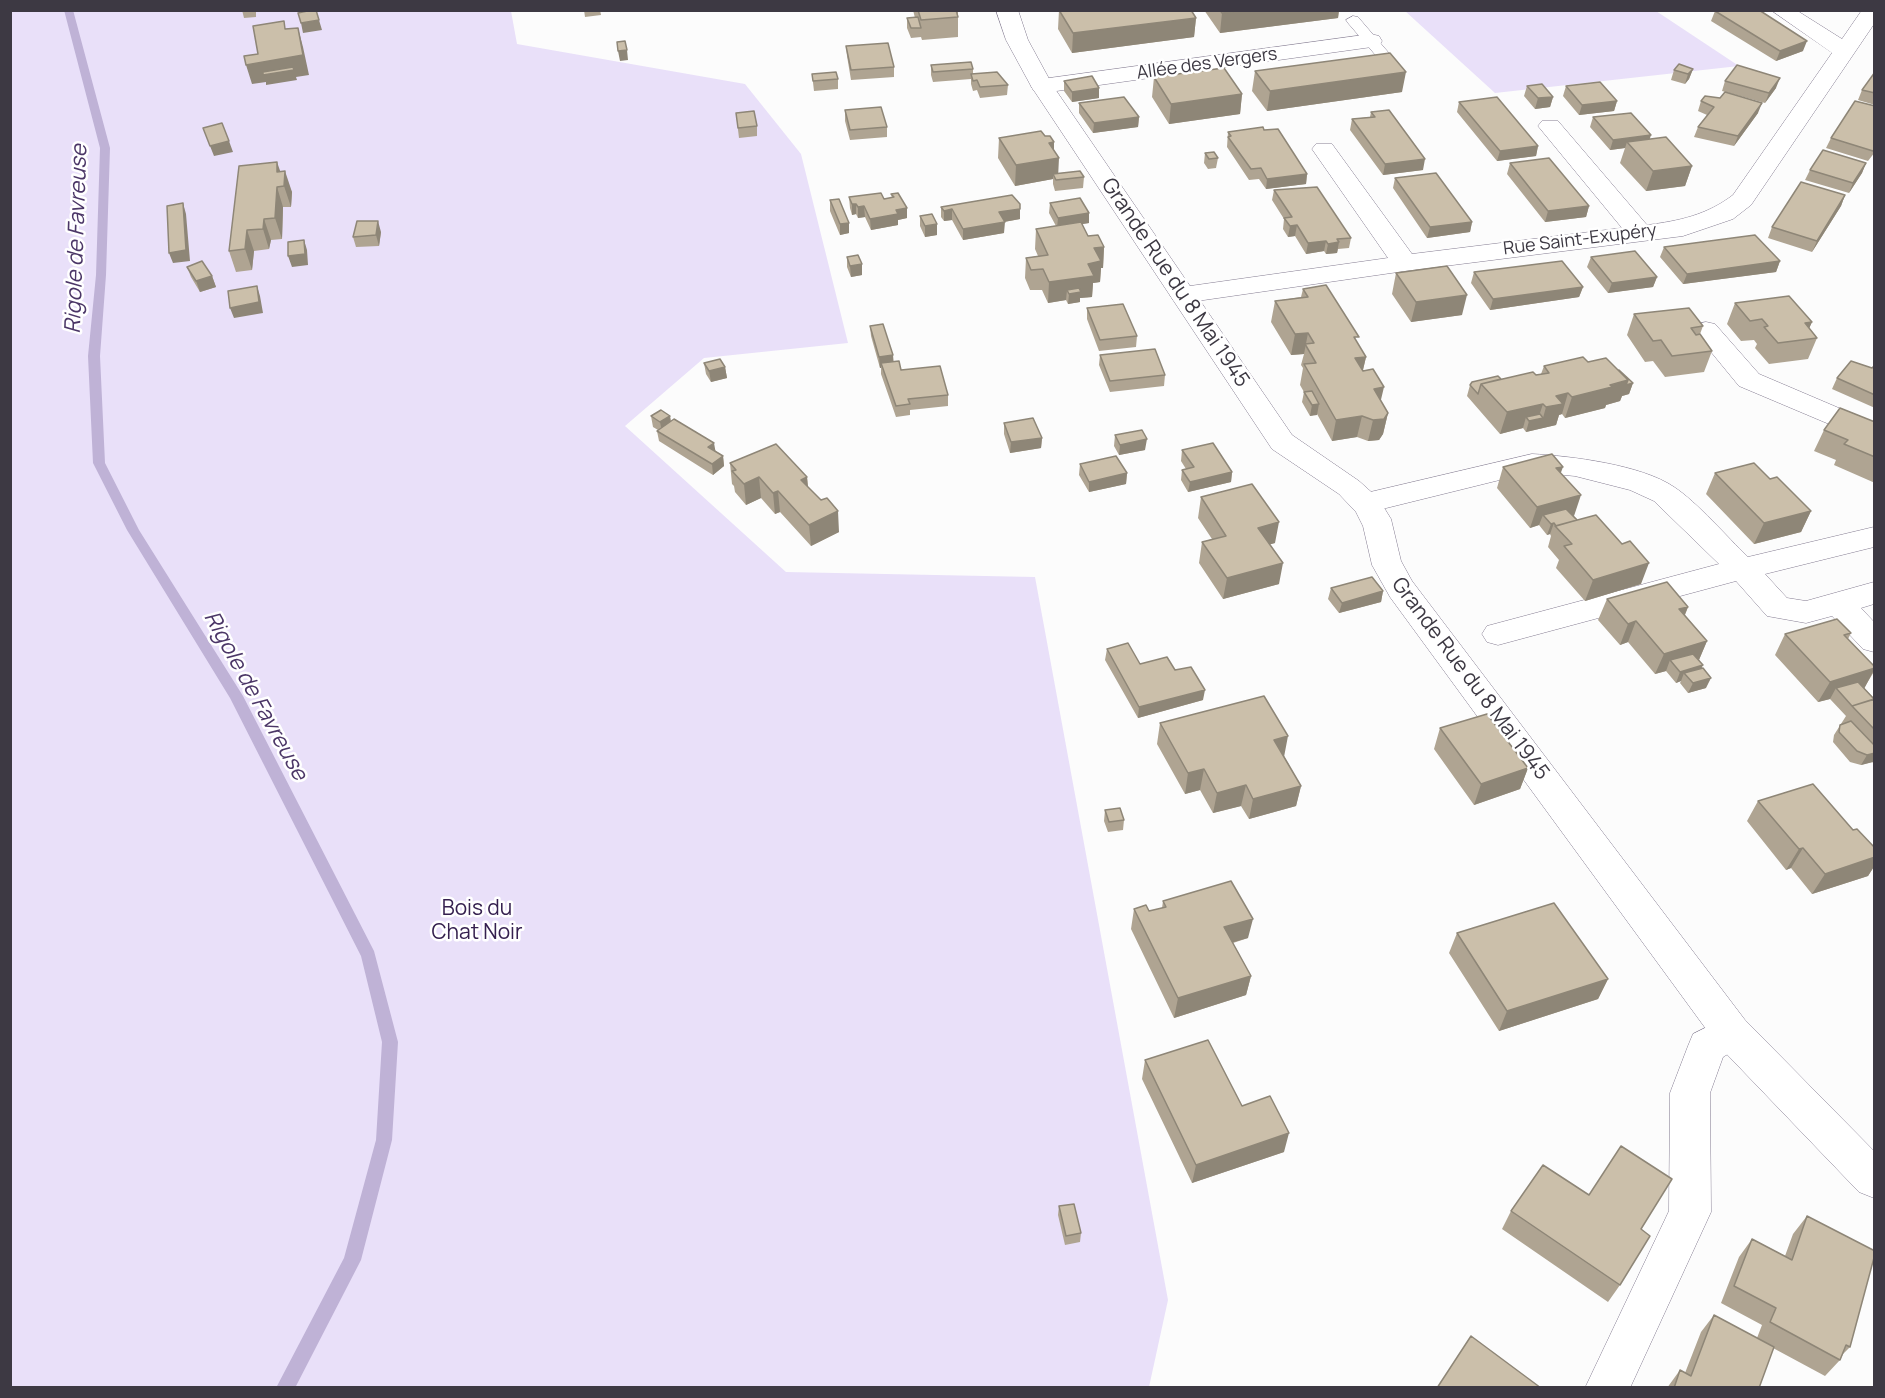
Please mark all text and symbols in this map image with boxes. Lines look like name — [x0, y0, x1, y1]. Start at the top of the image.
street label: Allée des Vergers — [1135, 43, 1279, 85]
water label: Rigole de Favreuse — [61, 144, 93, 334]
street label: Grande Rue du 8 Mai 1945 — [1096, 174, 1254, 392]
street label: Rue Saint-Exupéry — [1502, 220, 1658, 260]
street label: Grande Rue du 8 Mai 1945 — [1386, 573, 1554, 785]
water label: Rigole de Favreuse — [198, 607, 312, 785]
park label: Bois du Chat Noir — [431, 896, 523, 946]

